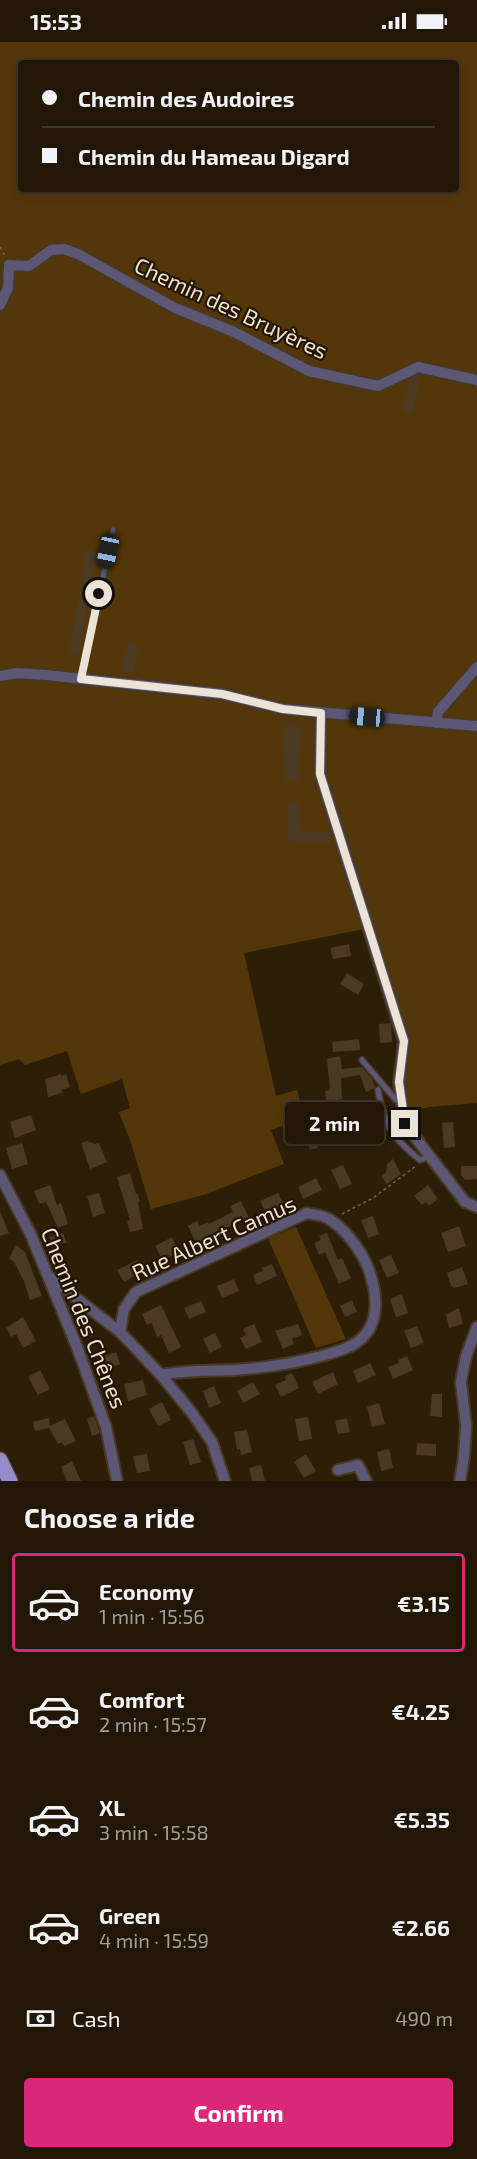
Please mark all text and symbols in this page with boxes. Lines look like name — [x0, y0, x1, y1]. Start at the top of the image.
text: 15:53 — [30, 8, 82, 34]
text: Chemin des Audoires — [78, 85, 294, 111]
text: Chemin du Hameau Digard — [78, 143, 350, 169]
street label: Chemin des Bruyères — [131, 251, 332, 363]
car — [95, 532, 121, 570]
route start — [85, 580, 112, 607]
car — [348, 706, 386, 728]
callout: 2 min — [285, 1103, 384, 1145]
route end — [391, 1110, 418, 1137]
text: 2 min — [309, 1111, 360, 1135]
street label: Rue Albert Camus — [128, 1189, 300, 1285]
street label: Chemin des Chênes — [37, 1223, 133, 1412]
text: Choose a ride — [24, 1501, 195, 1533]
icon: car — [27, 1576, 81, 1630]
text: Economy — [99, 1578, 194, 1604]
text: €3.15 — [397, 1590, 450, 1616]
text: 1 min · 15:56 — [99, 1604, 205, 1628]
icon: car — [27, 1684, 81, 1738]
text: Comfort — [99, 1686, 184, 1712]
text: €4.25 — [392, 1698, 450, 1724]
text: 2 min · 15:57 — [99, 1712, 207, 1736]
icon: car — [27, 1792, 81, 1846]
text: XL — [99, 1794, 125, 1820]
text: €5.35 — [394, 1806, 450, 1832]
text: 3 min · 15:58 — [99, 1820, 209, 1844]
icon: car — [27, 1900, 81, 1954]
text: Green — [99, 1902, 161, 1928]
text: €2.66 — [392, 1914, 450, 1940]
text: 4 min · 15:59 — [99, 1928, 209, 1952]
icon: cash — [24, 2002, 57, 2035]
text: Cash — [72, 2005, 121, 2031]
text: 490 m — [395, 2006, 453, 2030]
button: Confirm — [24, 2078, 453, 2147]

